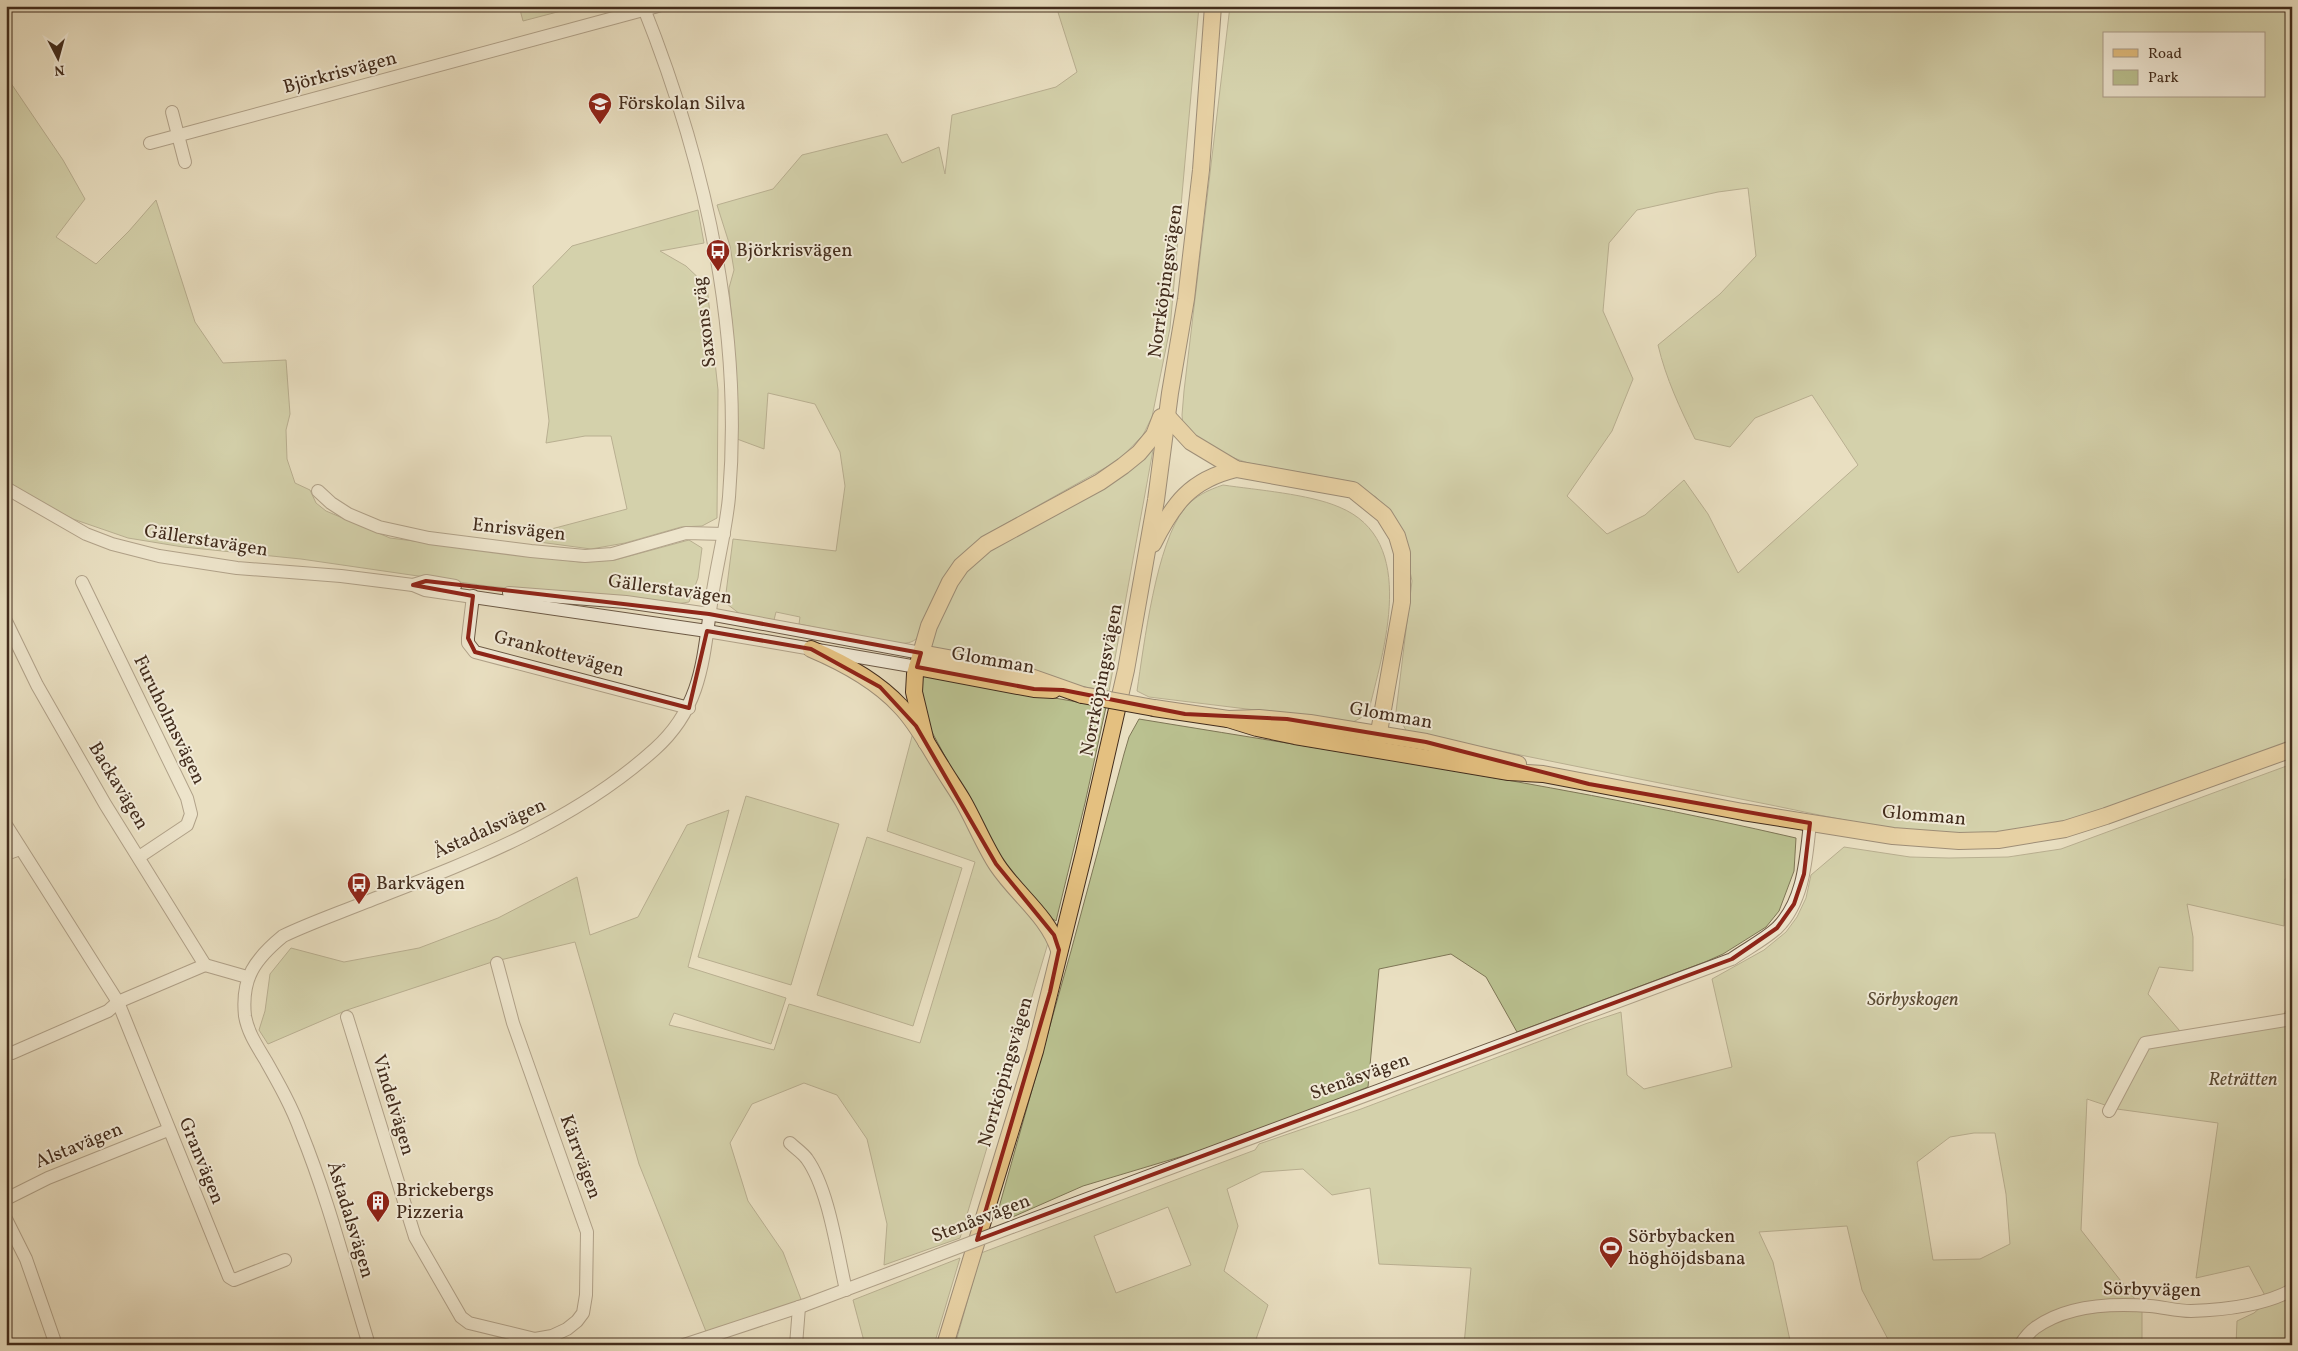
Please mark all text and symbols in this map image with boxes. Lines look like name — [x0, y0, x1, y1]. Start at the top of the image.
north arrow — [32, 32, 82, 82]
legend — [2103, 32, 2266, 98]
text: Road — [2148, 44, 2182, 65]
street label: Björkrisvägen — [280, 45, 400, 101]
text: N — [53, 59, 65, 79]
text: Park — [2148, 68, 2179, 89]
school or university icon: Förskolan Silva — [587, 91, 613, 125]
place label: Förskolan Silva — [618, 91, 746, 117]
street label: Norrköpingsvägen — [1142, 202, 1190, 360]
bus stop icon: Björkrisvägen — [705, 238, 731, 272]
place label: Björkrisvägen — [736, 238, 853, 264]
street label: Saxons väg — [687, 275, 723, 369]
street label: Enrisvägen — [471, 512, 567, 548]
street label: Gällerstavägen — [142, 518, 270, 564]
street label: Gällerstavägen — [606, 568, 734, 612]
street label: Norrköpingsvägen — [1074, 601, 1130, 759]
street label: Grankottevägen — [491, 624, 627, 684]
street label: Glomman — [949, 641, 1037, 681]
street label: Furuholmsvägen — [127, 651, 211, 789]
street label: Glomman — [1347, 696, 1435, 736]
street label: Backavägen — [82, 737, 154, 835]
street label: Åstadalsvägen — [430, 793, 550, 865]
street label: Glomman — [1881, 799, 1967, 833]
bus stop icon: Barkvägen — [346, 871, 372, 905]
place label: Barkvägen — [376, 871, 465, 897]
park label: Sörbyskogen — [1867, 987, 1959, 1013]
street label: Norrköpingsvägen — [972, 994, 1040, 1150]
street label: Stenåsvägen — [1307, 1047, 1413, 1107]
street label: Vindelvägen — [365, 1051, 421, 1159]
park label: Reträtten — [2208, 1067, 2278, 1093]
street label: Kärrvägen — [553, 1111, 607, 1203]
street label: Granvägen — [172, 1114, 230, 1208]
street label: Alstavägen — [31, 1117, 127, 1175]
street label: Åstadalsvägen — [320, 1158, 380, 1282]
place label: Brickebergs Pizzeria — [396, 1178, 494, 1226]
street label: Stenåsvägen — [928, 1188, 1034, 1250]
building icon: Brickebergs Pizzeria — [365, 1189, 391, 1223]
place label: Sörbybacken höghöjdsbana — [1628, 1224, 1745, 1272]
sports icon: Sörbybacken höghöjdsbana — [1598, 1235, 1624, 1269]
street label: Sörbyvägen — [2102, 1276, 2202, 1304]

